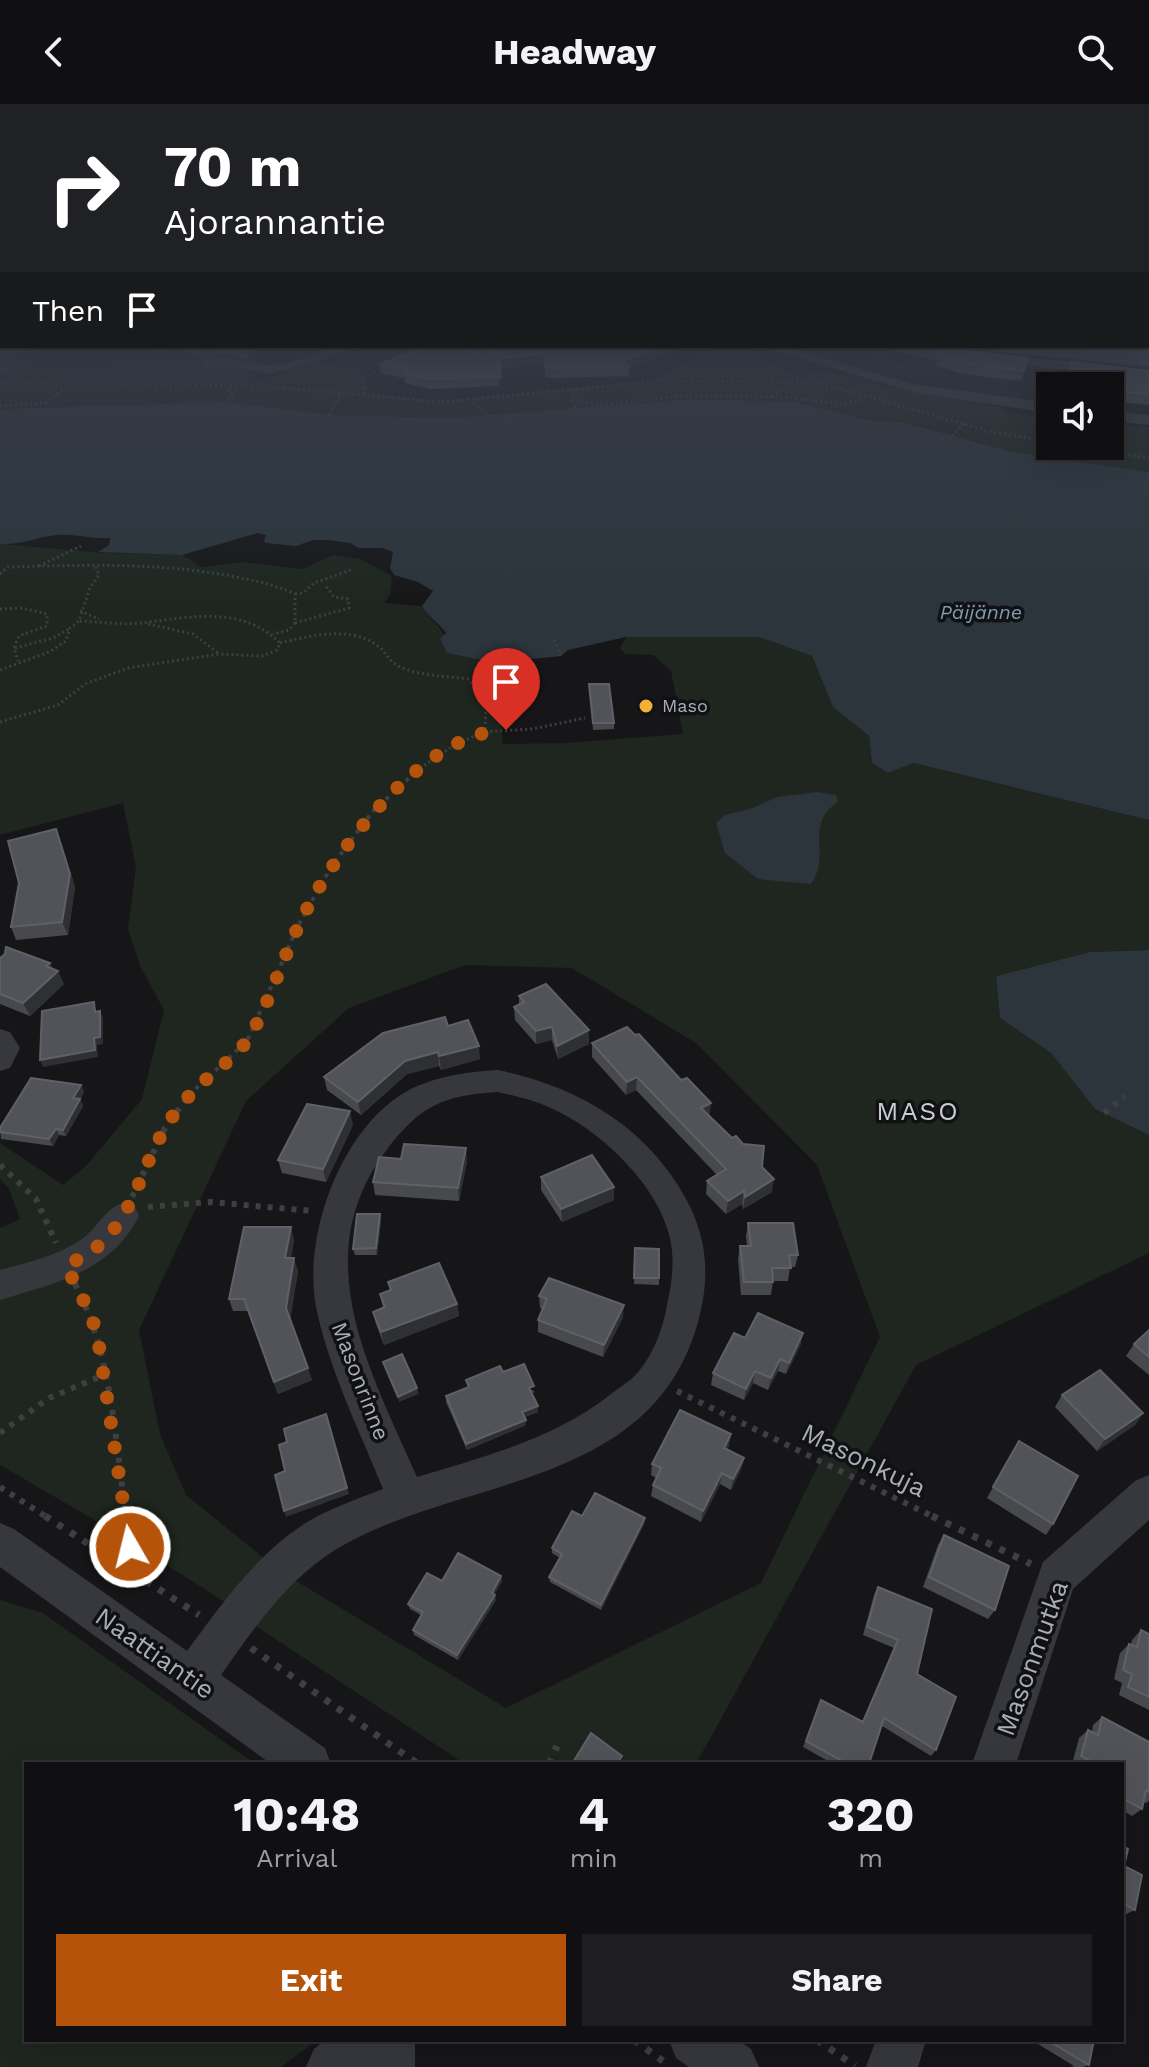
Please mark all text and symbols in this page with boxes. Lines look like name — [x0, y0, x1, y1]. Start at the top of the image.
icon: back — [32, 30, 76, 74]
icon: search — [1073, 30, 1117, 74]
text: Headway — [493, 31, 656, 73]
text: 70 m — [164, 134, 301, 200]
icon: right — [32, 136, 136, 240]
text: Ajorannantie — [164, 201, 386, 243]
icon: arrive — [120, 288, 164, 332]
text: Then — [32, 293, 104, 328]
map controls — [1036, 372, 1124, 460]
button: sound — [1036, 372, 1124, 460]
water label: Päijänne — [940, 600, 1022, 624]
pin — [472, 648, 540, 730]
icon: arrive — [484, 660, 528, 704]
place label: Maso — [662, 695, 708, 716]
marker: Maso — [637, 697, 655, 715]
district label: MASO — [876, 1096, 960, 1126]
street label: Masonrinne — [327, 1319, 394, 1444]
street label: Masonkuja — [797, 1417, 931, 1503]
position arrow — [88, 1505, 172, 1589]
street label: Masonmutka — [990, 1576, 1074, 1740]
street label: Naattiantie — [90, 1601, 220, 1705]
text: 10:48 — [233, 1786, 360, 1843]
text: 4 — [578, 1786, 609, 1843]
text: 320 — [827, 1786, 915, 1843]
text: Arrival — [256, 1843, 337, 1873]
text: min — [570, 1843, 618, 1873]
text: m — [858, 1843, 883, 1873]
button: Exit — [56, 1934, 566, 2026]
button: Share — [582, 1934, 1092, 2026]

